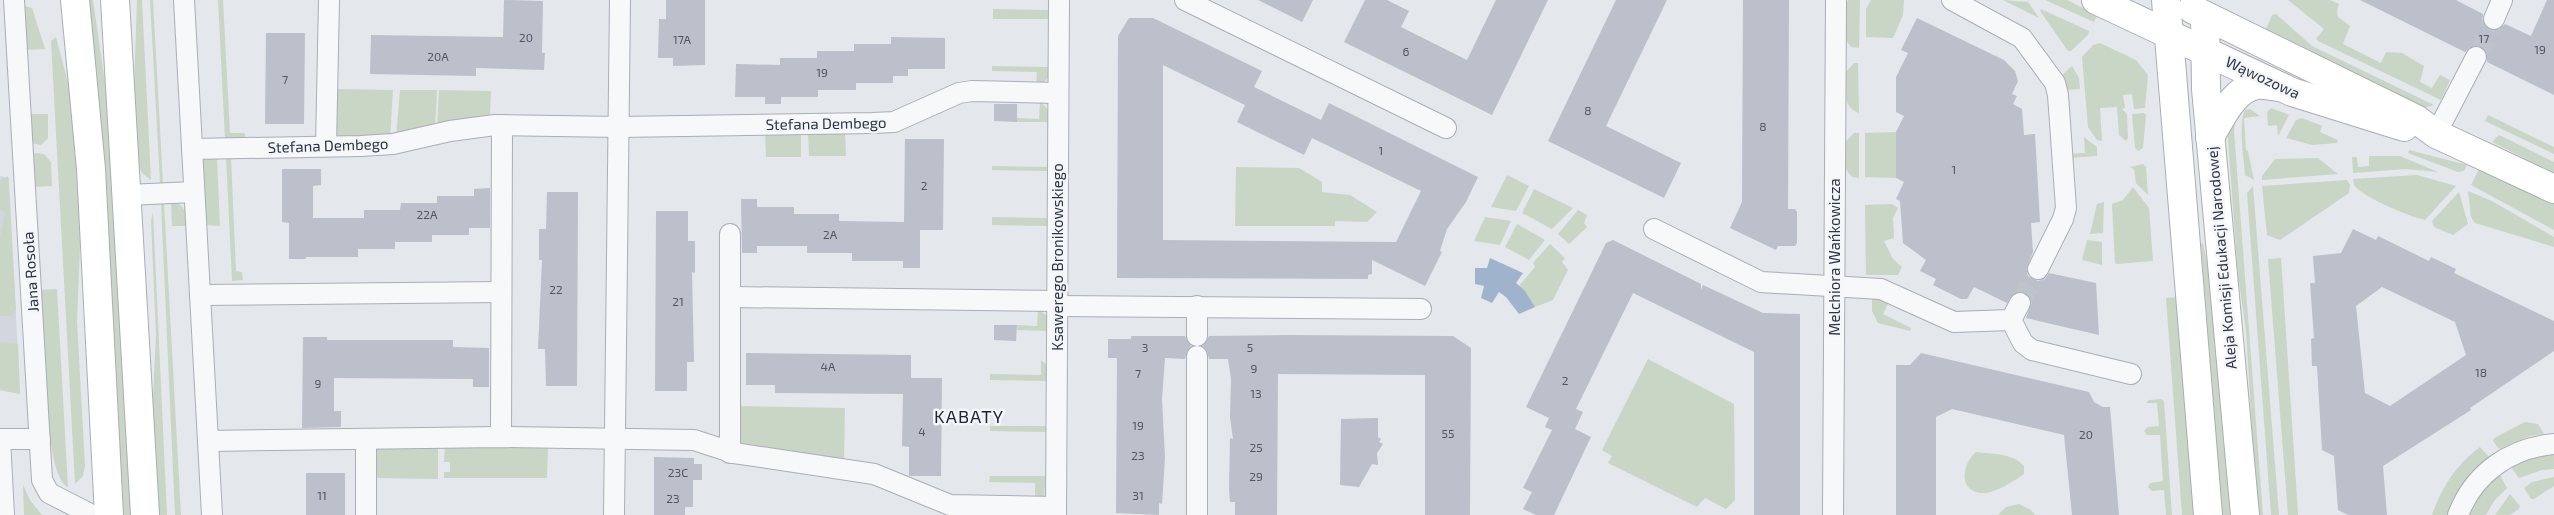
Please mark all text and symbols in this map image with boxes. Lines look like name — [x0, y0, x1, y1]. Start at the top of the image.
house number: 20 — [519, 30, 533, 44]
house number: 17 — [2479, 31, 2489, 45]
house number: 17A — [673, 32, 692, 46]
house number: 19 — [2534, 42, 2546, 56]
house number: 6 — [1403, 44, 1410, 58]
house number: 20A — [427, 49, 449, 63]
street label: Wąwozowa — [2223, 52, 2303, 102]
house number: 19 — [816, 65, 828, 79]
house number: 7 — [282, 72, 288, 86]
house number: 8 — [1584, 103, 1592, 117]
street label: Stefana Dembego — [765, 113, 887, 133]
house number: 8 — [1759, 119, 1767, 133]
street label: Stefana Dembego — [267, 134, 389, 156]
house number: 1 — [1379, 143, 1383, 157]
street label: Aleja Komisji Edukacji Narodowej — [2202, 146, 2241, 370]
house number: 1 — [1952, 162, 1956, 176]
street label: Ksawerego Bronikowskiego — [1048, 163, 1066, 351]
house number: 2 — [921, 178, 928, 192]
street label: Melchiora Wańkowicza — [1825, 178, 1843, 336]
house number: 22A — [417, 207, 438, 221]
house number: 2A — [823, 227, 838, 241]
street label: Jana Rosoła — [18, 231, 42, 313]
house number: 22 — [549, 282, 563, 296]
house number: 21 — [672, 294, 684, 308]
house number: 3 — [1142, 340, 1148, 354]
house number: 5 — [1247, 340, 1253, 354]
house number: 4A — [821, 359, 836, 373]
house number: 9 — [1251, 361, 1258, 375]
house number: 18 — [2475, 365, 2487, 379]
house number: 7 — [1135, 366, 1141, 380]
house number: 2 — [1562, 373, 1569, 387]
house number: 9 — [315, 376, 322, 390]
house number: 13 — [1250, 386, 1262, 400]
district label: KABATY — [934, 405, 1004, 427]
house number: 19 — [1132, 418, 1144, 432]
house number: 4 — [918, 424, 926, 438]
house number: 55 — [1442, 426, 1454, 440]
house number: 20 — [2079, 427, 2093, 441]
house number: 25 — [1249, 440, 1263, 454]
house number: 23 — [1131, 448, 1145, 462]
house number: 23C — [668, 465, 688, 479]
house number: 29 — [1249, 469, 1263, 483]
house number: 11 — [317, 488, 327, 502]
house number: 31 — [1132, 488, 1144, 502]
house number: 23 — [666, 491, 680, 505]

